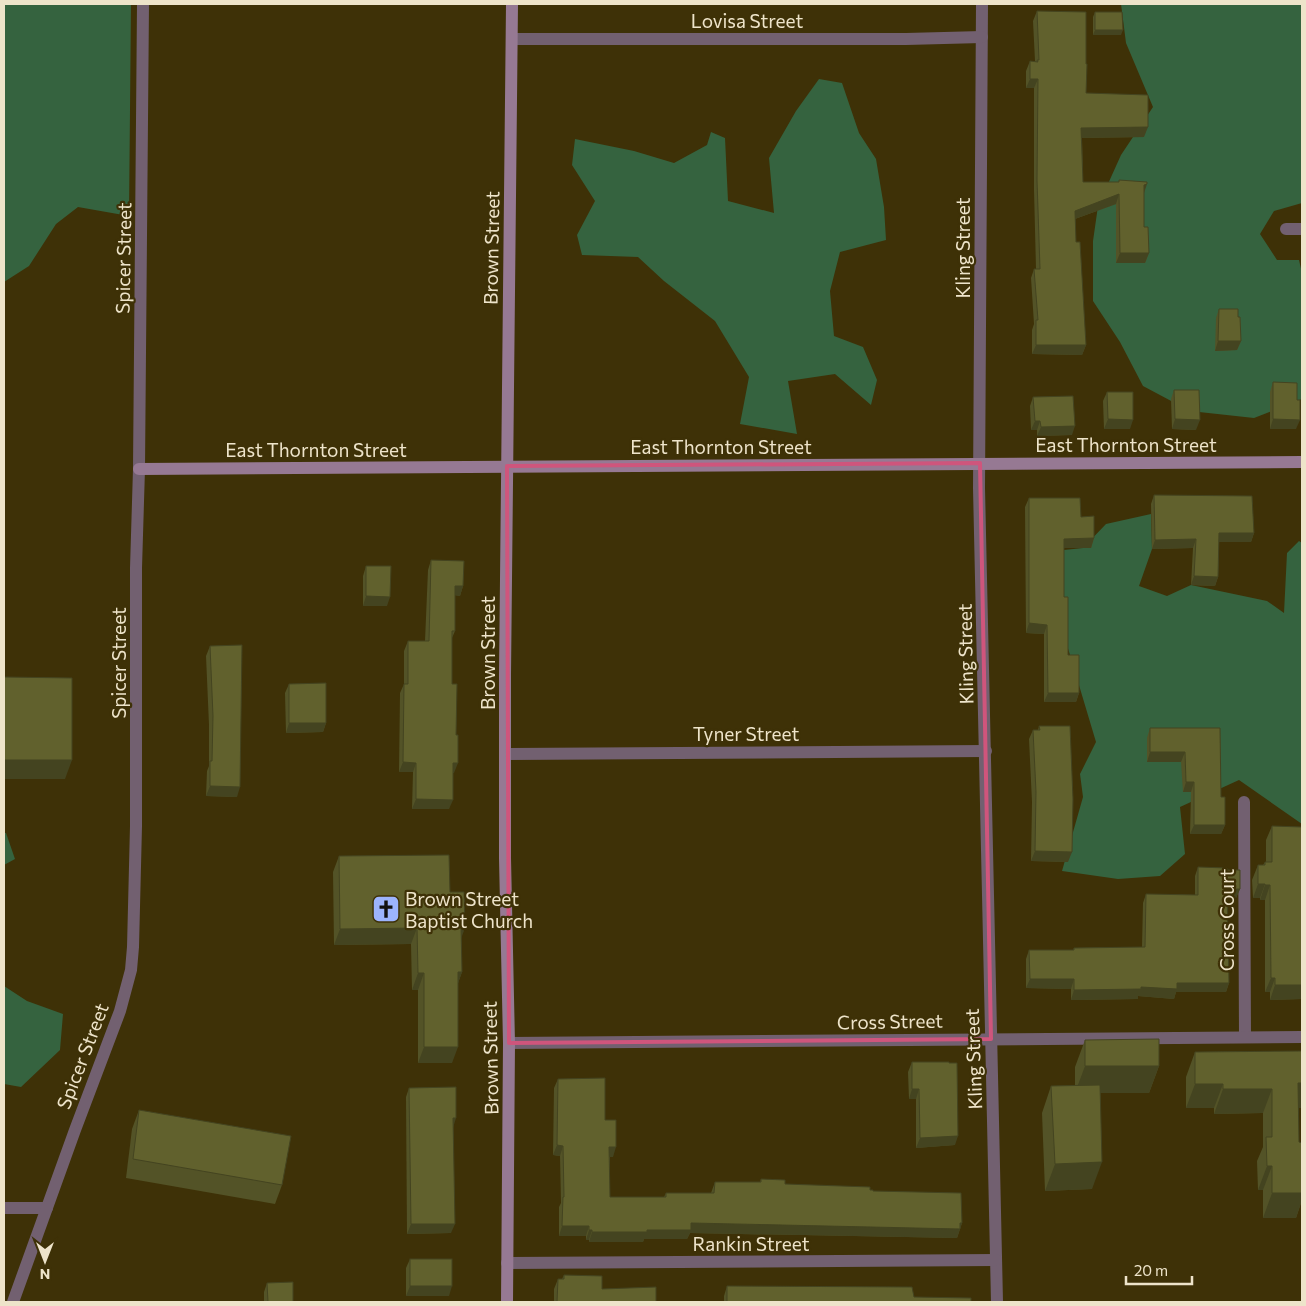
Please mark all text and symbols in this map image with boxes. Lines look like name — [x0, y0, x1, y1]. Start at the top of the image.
street label: Lovisa Street — [691, 9, 803, 32]
street label: Brown Street — [479, 191, 503, 305]
street label: Kling Street — [951, 197, 974, 299]
street label: Spicer Street — [111, 202, 135, 314]
street label: East Thornton Street — [1035, 433, 1217, 456]
street label: East Thornton Street — [630, 435, 812, 458]
street label: East Thornton Street — [225, 438, 407, 461]
street label: Brown Street — [476, 596, 499, 710]
street label: Kling Street — [953, 603, 977, 705]
street label: Spicer Street — [107, 607, 130, 719]
street label: Tyner Street — [693, 722, 800, 745]
street label: Cross Court — [1215, 868, 1238, 971]
place label: Brown Street Baptist Church — [405, 887, 533, 932]
church icon: Brown Street Baptist Church — [371, 894, 401, 924]
street label: Spicer Street — [51, 1000, 113, 1112]
street label: Brown Street — [478, 1001, 502, 1115]
street label: Kling Street — [960, 1008, 986, 1110]
street label: Cross Street — [837, 1009, 943, 1033]
street label: Rankin Street — [693, 1232, 810, 1255]
north arrow — [20, 1236, 70, 1286]
scale bar — [1126, 1254, 1192, 1286]
text: 20 m — [1134, 1261, 1168, 1279]
text: N — [40, 1266, 50, 1283]

